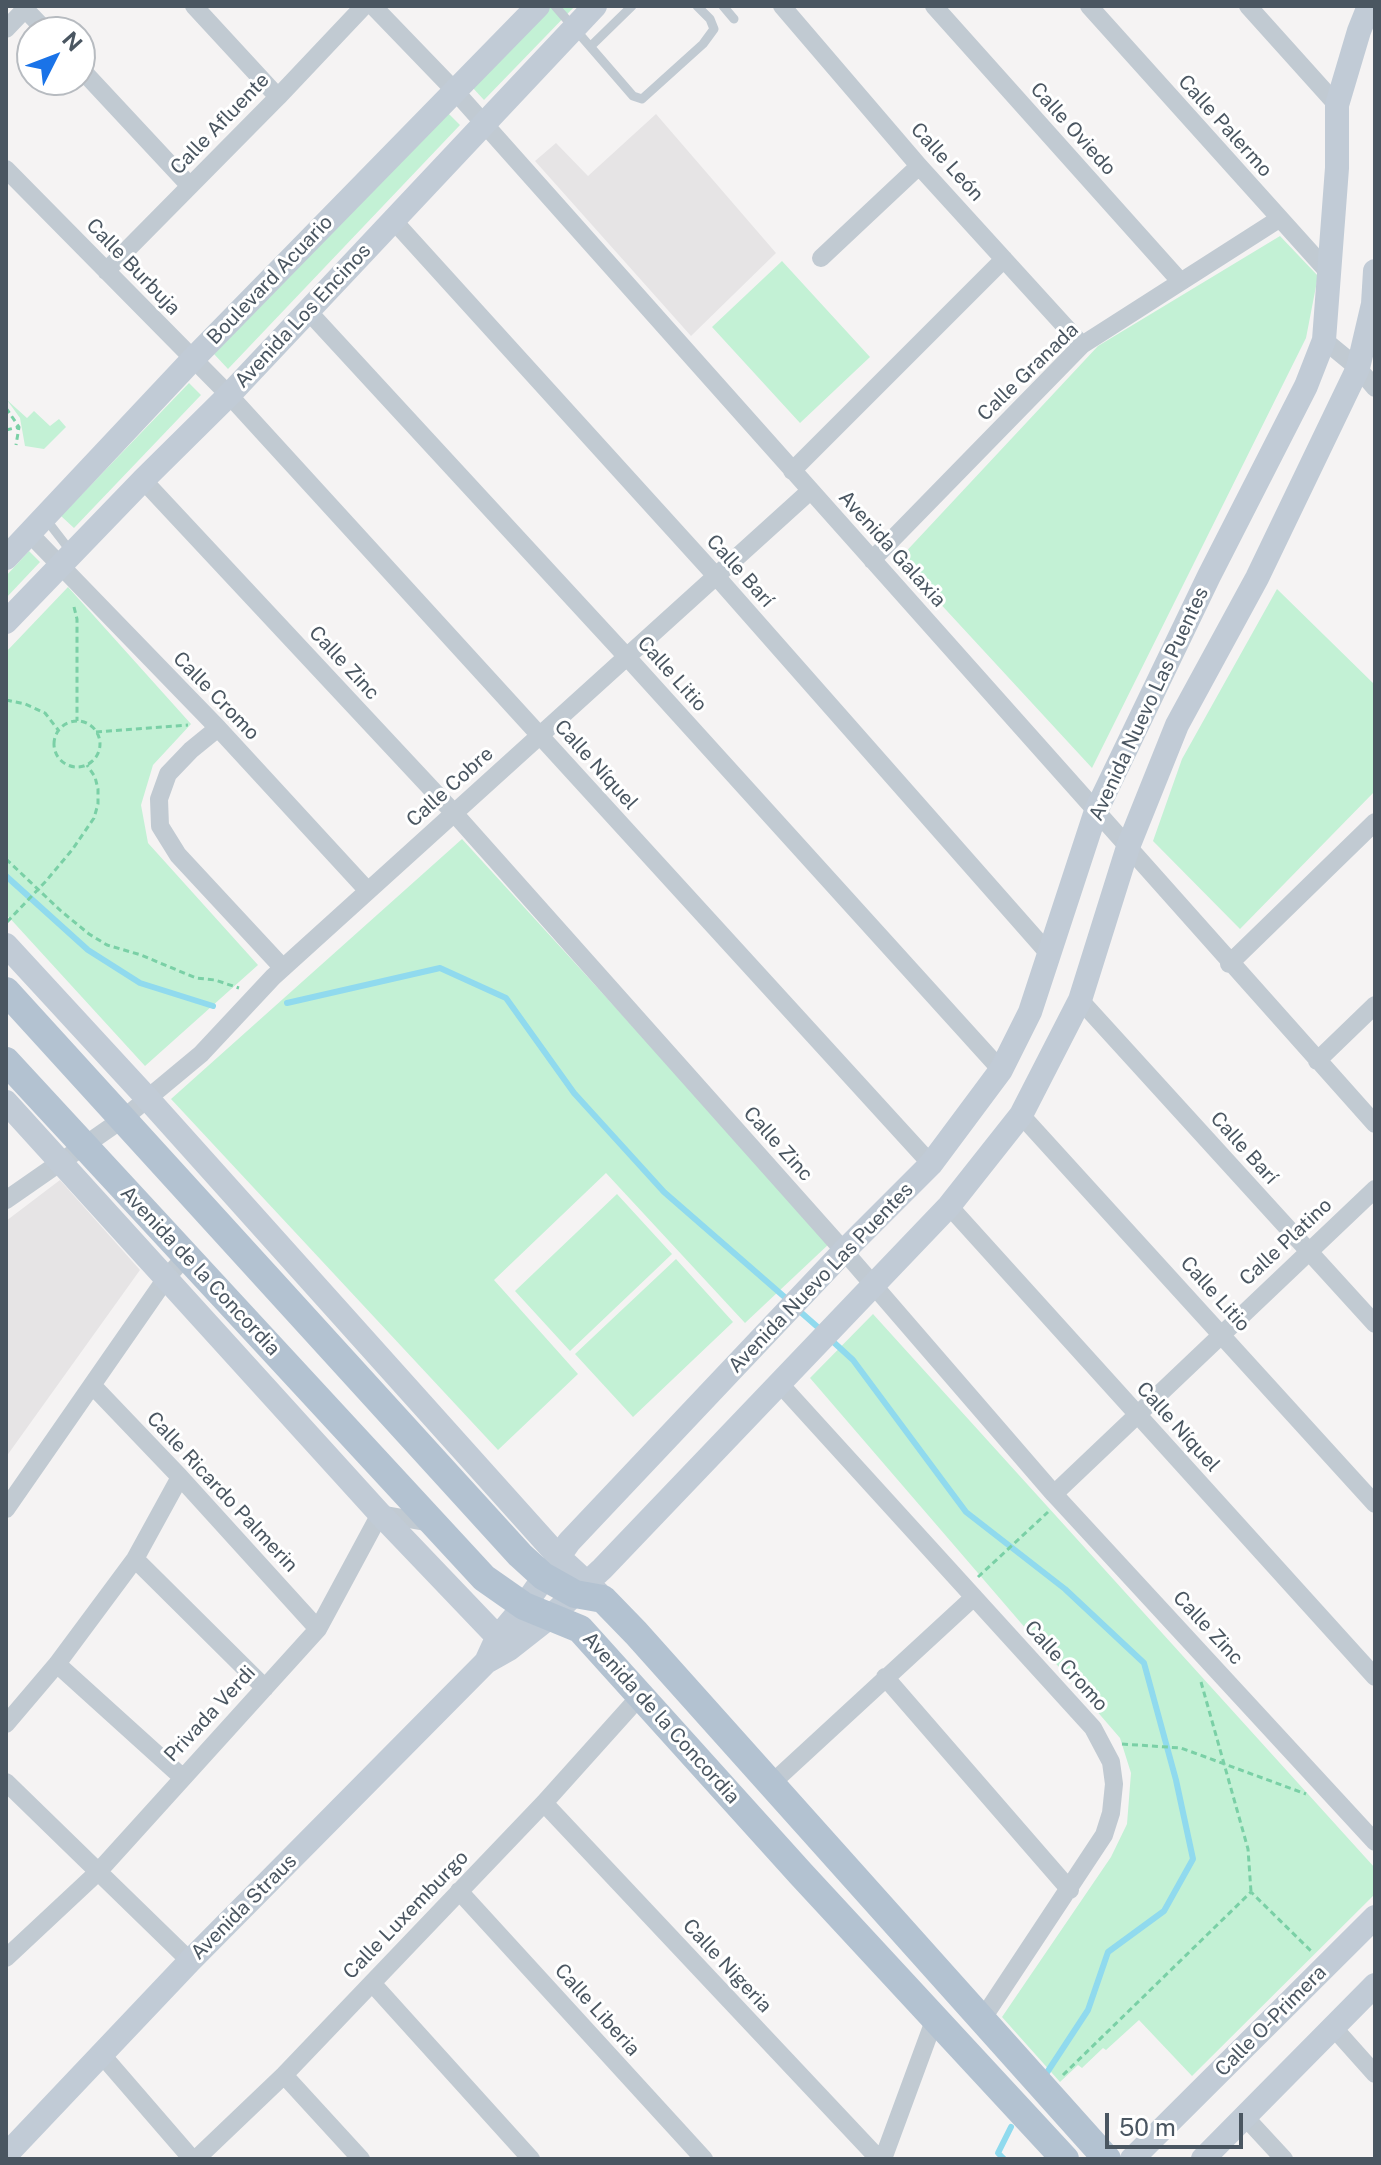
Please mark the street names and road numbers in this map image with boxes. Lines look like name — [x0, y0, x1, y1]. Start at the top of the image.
street label: Calle Afluente — [166, 68, 274, 180]
street label: Calle Palermo — [1173, 70, 1277, 182]
street label: Calle Oviedo — [1025, 78, 1121, 180]
street label: Calle León — [905, 118, 989, 206]
street label: Boulevard Acuario — [202, 211, 338, 349]
street label: Calle Burbuja — [81, 214, 185, 320]
street label: Avenida Los Encinos — [230, 239, 376, 393]
street label: Calle Granada — [973, 318, 1083, 426]
street label: Avenida Galaxia — [833, 486, 951, 612]
street label: Calle Barí — [701, 530, 779, 612]
street label: Avenida Nuevo Las Puentes — [1084, 583, 1214, 825]
street label: Calle Zinc — [304, 621, 384, 705]
street label: Calle Litio — [632, 632, 712, 716]
street label: Calle Cromo — [168, 647, 264, 745]
street label: Calle Níquel — [549, 715, 643, 815]
street label: Calle Cobre — [402, 742, 498, 832]
street label: Calle Zinc — [738, 1102, 818, 1186]
street label: Calle Barí — [1205, 1107, 1283, 1189]
street label: Avenida Nuevo Las Puentes — [724, 1178, 918, 1378]
street label: Avenida de la Concordia — [115, 1181, 285, 1361]
street label: Calle Platino — [1235, 1193, 1337, 1291]
street label: Calle Litio — [1175, 1252, 1255, 1336]
street label: Calle Níquel — [1131, 1377, 1225, 1477]
street label: Calle Ricardo Palmerin — [141, 1407, 303, 1577]
street label: Calle Zinc — [1168, 1586, 1248, 1670]
street label: Calle Cromo — [1019, 1616, 1113, 1716]
street label: Avenida de la Concordia — [577, 1627, 745, 1809]
street label: Privada Verdi — [159, 1661, 261, 1767]
street label: Calle Luxemburgo — [338, 1846, 474, 1984]
street label: Avenida Straus — [186, 1849, 302, 1965]
street label: Calle Nigeria — [677, 1914, 777, 2018]
street label: Calle Liberia — [549, 1959, 645, 2061]
street label: Calle O-Primera — [1210, 1960, 1332, 2082]

